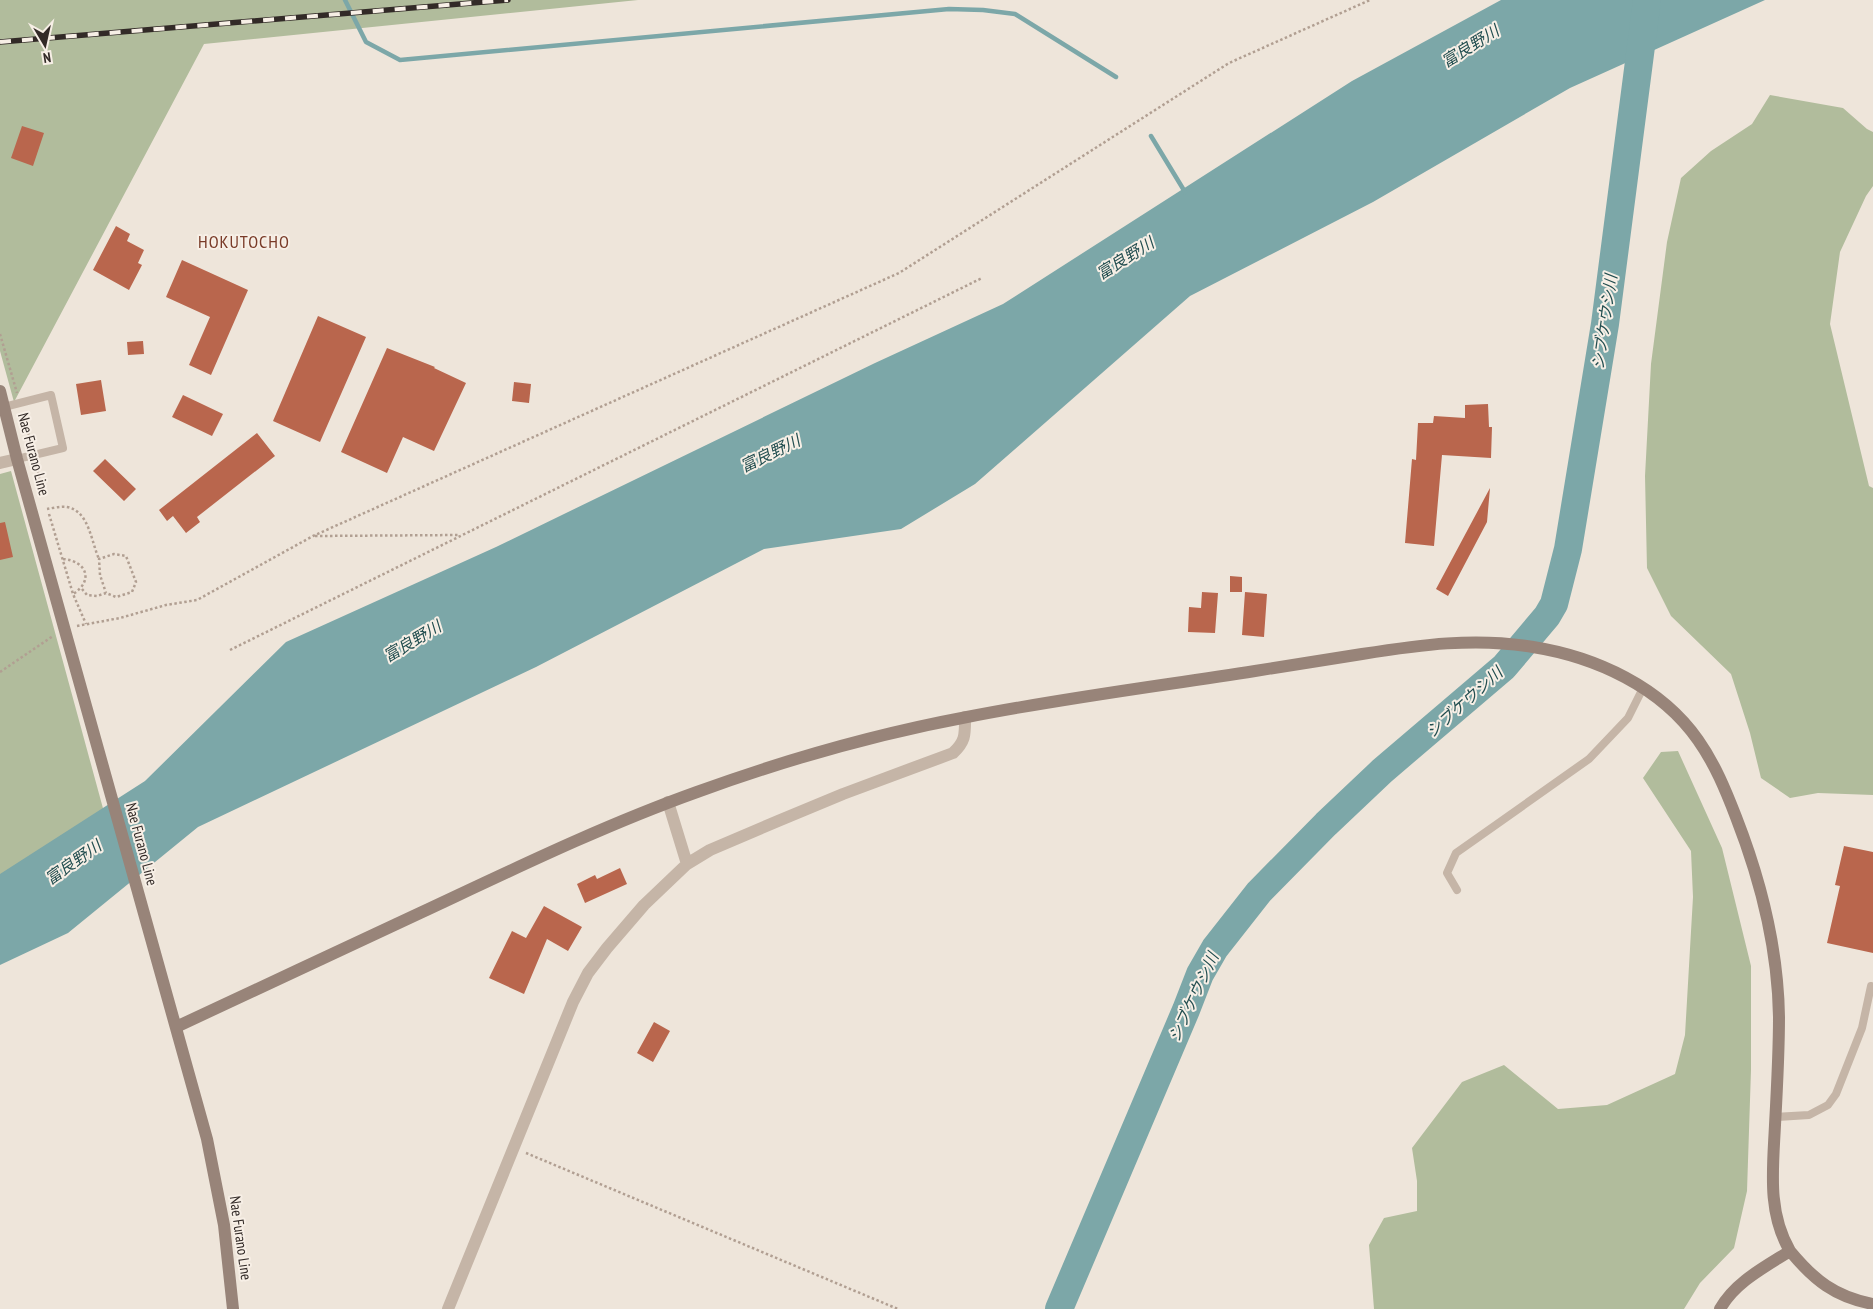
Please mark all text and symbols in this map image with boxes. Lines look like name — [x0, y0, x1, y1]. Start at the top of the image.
north arrow — [20, 20, 70, 70]
water label: 富良野川 — [1438, 20, 1504, 71]
text: N — [42, 48, 52, 67]
district label: HOKUTOCHO — [198, 230, 290, 253]
water label: 富良野川 — [1093, 232, 1159, 283]
water label: シブケウシ川 — [1587, 271, 1621, 371]
street label: Nae Furano Line — [14, 411, 54, 497]
water label: 富良野川 — [737, 429, 805, 476]
water label: 富良野川 — [379, 615, 446, 666]
water label: シブケウシ川 — [1422, 661, 1508, 742]
street label: Nae Furano Line — [122, 801, 162, 887]
water label: 富良野川 — [41, 834, 107, 889]
water label: シブケウシ川 — [1164, 947, 1223, 1045]
street label: Nae Furano Line — [226, 1195, 256, 1281]

